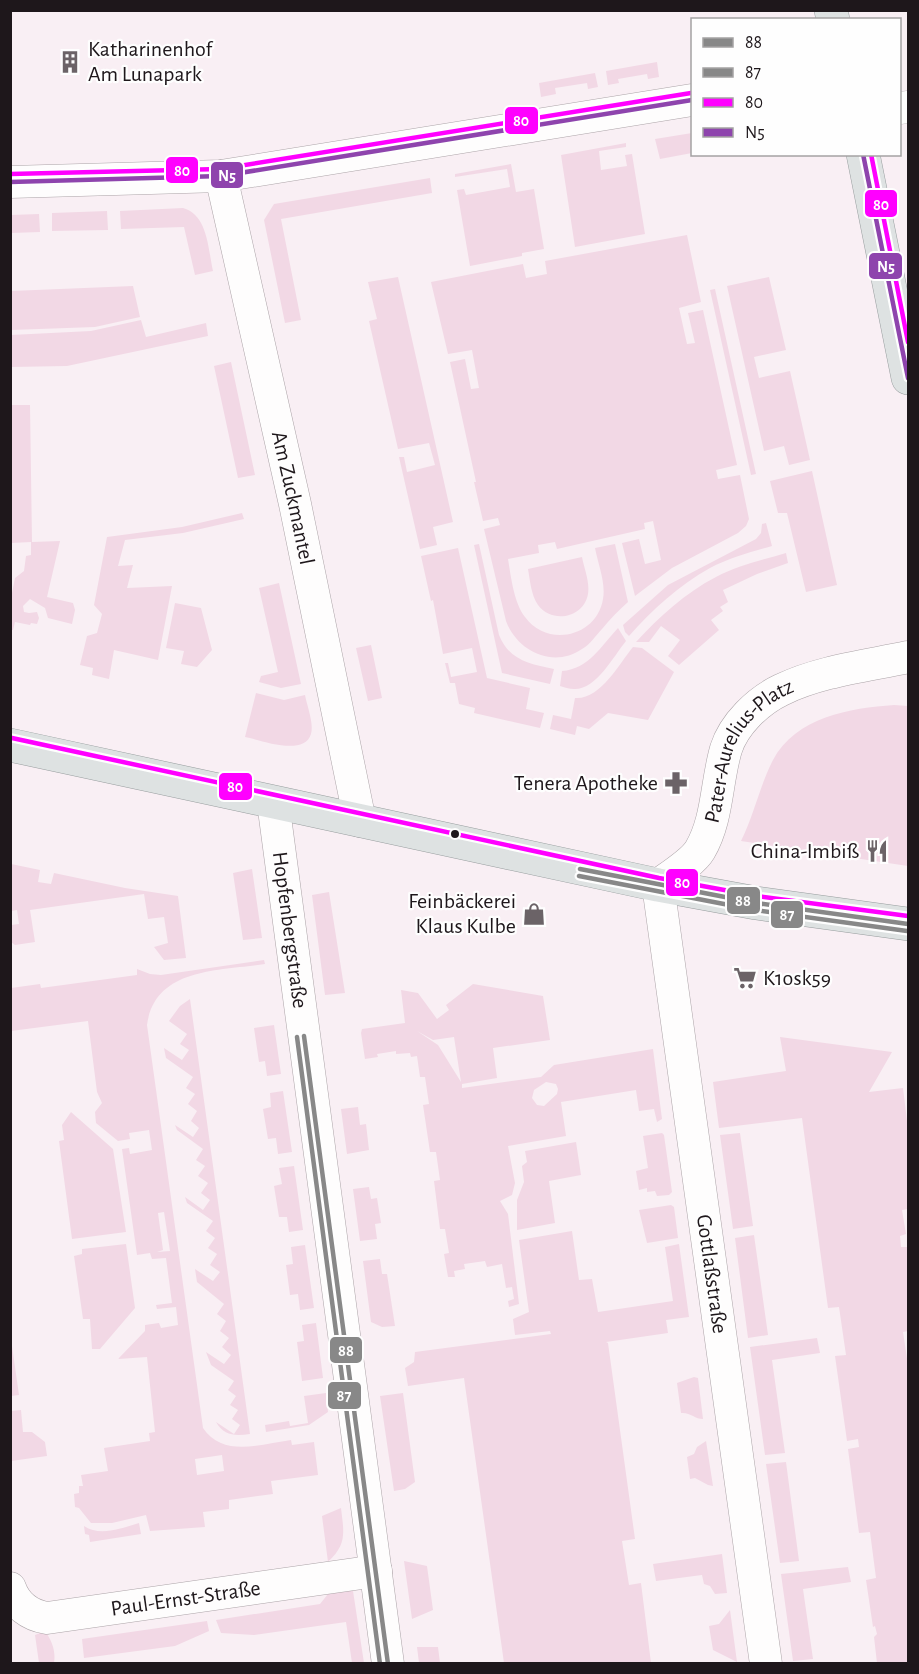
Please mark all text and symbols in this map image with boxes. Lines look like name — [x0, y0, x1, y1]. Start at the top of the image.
legend — [691, 18, 901, 156]
text: 88 — [745, 34, 762, 52]
place label: Katharinenhof Am Lunapark — [88, 38, 213, 85]
building icon: Katharinenhof Am Lunapark — [57, 49, 83, 75]
text: 87 — [745, 64, 761, 82]
text: 80 — [745, 94, 763, 112]
line badge: 80 — [504, 106, 539, 135]
text: 80 — [513, 113, 529, 129]
text: N5 — [745, 124, 765, 142]
line badge: 80 — [165, 156, 199, 184]
line badge: N5 — [210, 161, 244, 189]
text: 80 — [174, 163, 190, 179]
text: N5 — [218, 168, 236, 184]
line badge: 80 — [864, 189, 898, 218]
text: 80 — [873, 197, 889, 213]
line badge: N5 — [868, 252, 903, 280]
text: N5 — [877, 259, 895, 275]
street label: Am Zuckmantel — [268, 429, 318, 567]
street label: Pater-Aurelius-Platz — [701, 675, 796, 825]
pharmacy icon: Tenera Apotheke — [663, 770, 689, 796]
line badge: 80 — [218, 772, 253, 801]
place label: Tenera Apotheke — [514, 772, 658, 794]
text: 80 — [227, 779, 243, 795]
unlabelled marker — [449, 828, 461, 840]
restaurant icon: China-Imbiß — [864, 838, 890, 864]
place label: China-Imbiß — [751, 840, 860, 862]
street label: Hopfenbergstraße — [269, 850, 311, 1010]
line badge: 80 — [665, 868, 699, 897]
text: 80 — [674, 875, 690, 891]
line badge: 88 — [726, 886, 761, 915]
place label: Feinbäckerei Klaus Kulbe — [408, 890, 516, 937]
text: 88 — [735, 893, 751, 909]
line badge: 87 — [770, 900, 804, 929]
shop icon: Feinbäckerei Klaus Kulbe — [521, 901, 547, 927]
text: 87 — [780, 907, 794, 923]
supermarket icon: K1osk59 — [732, 965, 758, 991]
place label: K1osk59 — [763, 967, 831, 989]
street label: Gottlaßstraße — [693, 1213, 731, 1335]
line badge: 88 — [329, 1336, 363, 1364]
text: 88 — [338, 1343, 354, 1359]
line badge: 87 — [327, 1381, 362, 1410]
text: 87 — [337, 1388, 351, 1404]
street label: Paul-Ernst-Straße — [109, 1577, 262, 1620]

